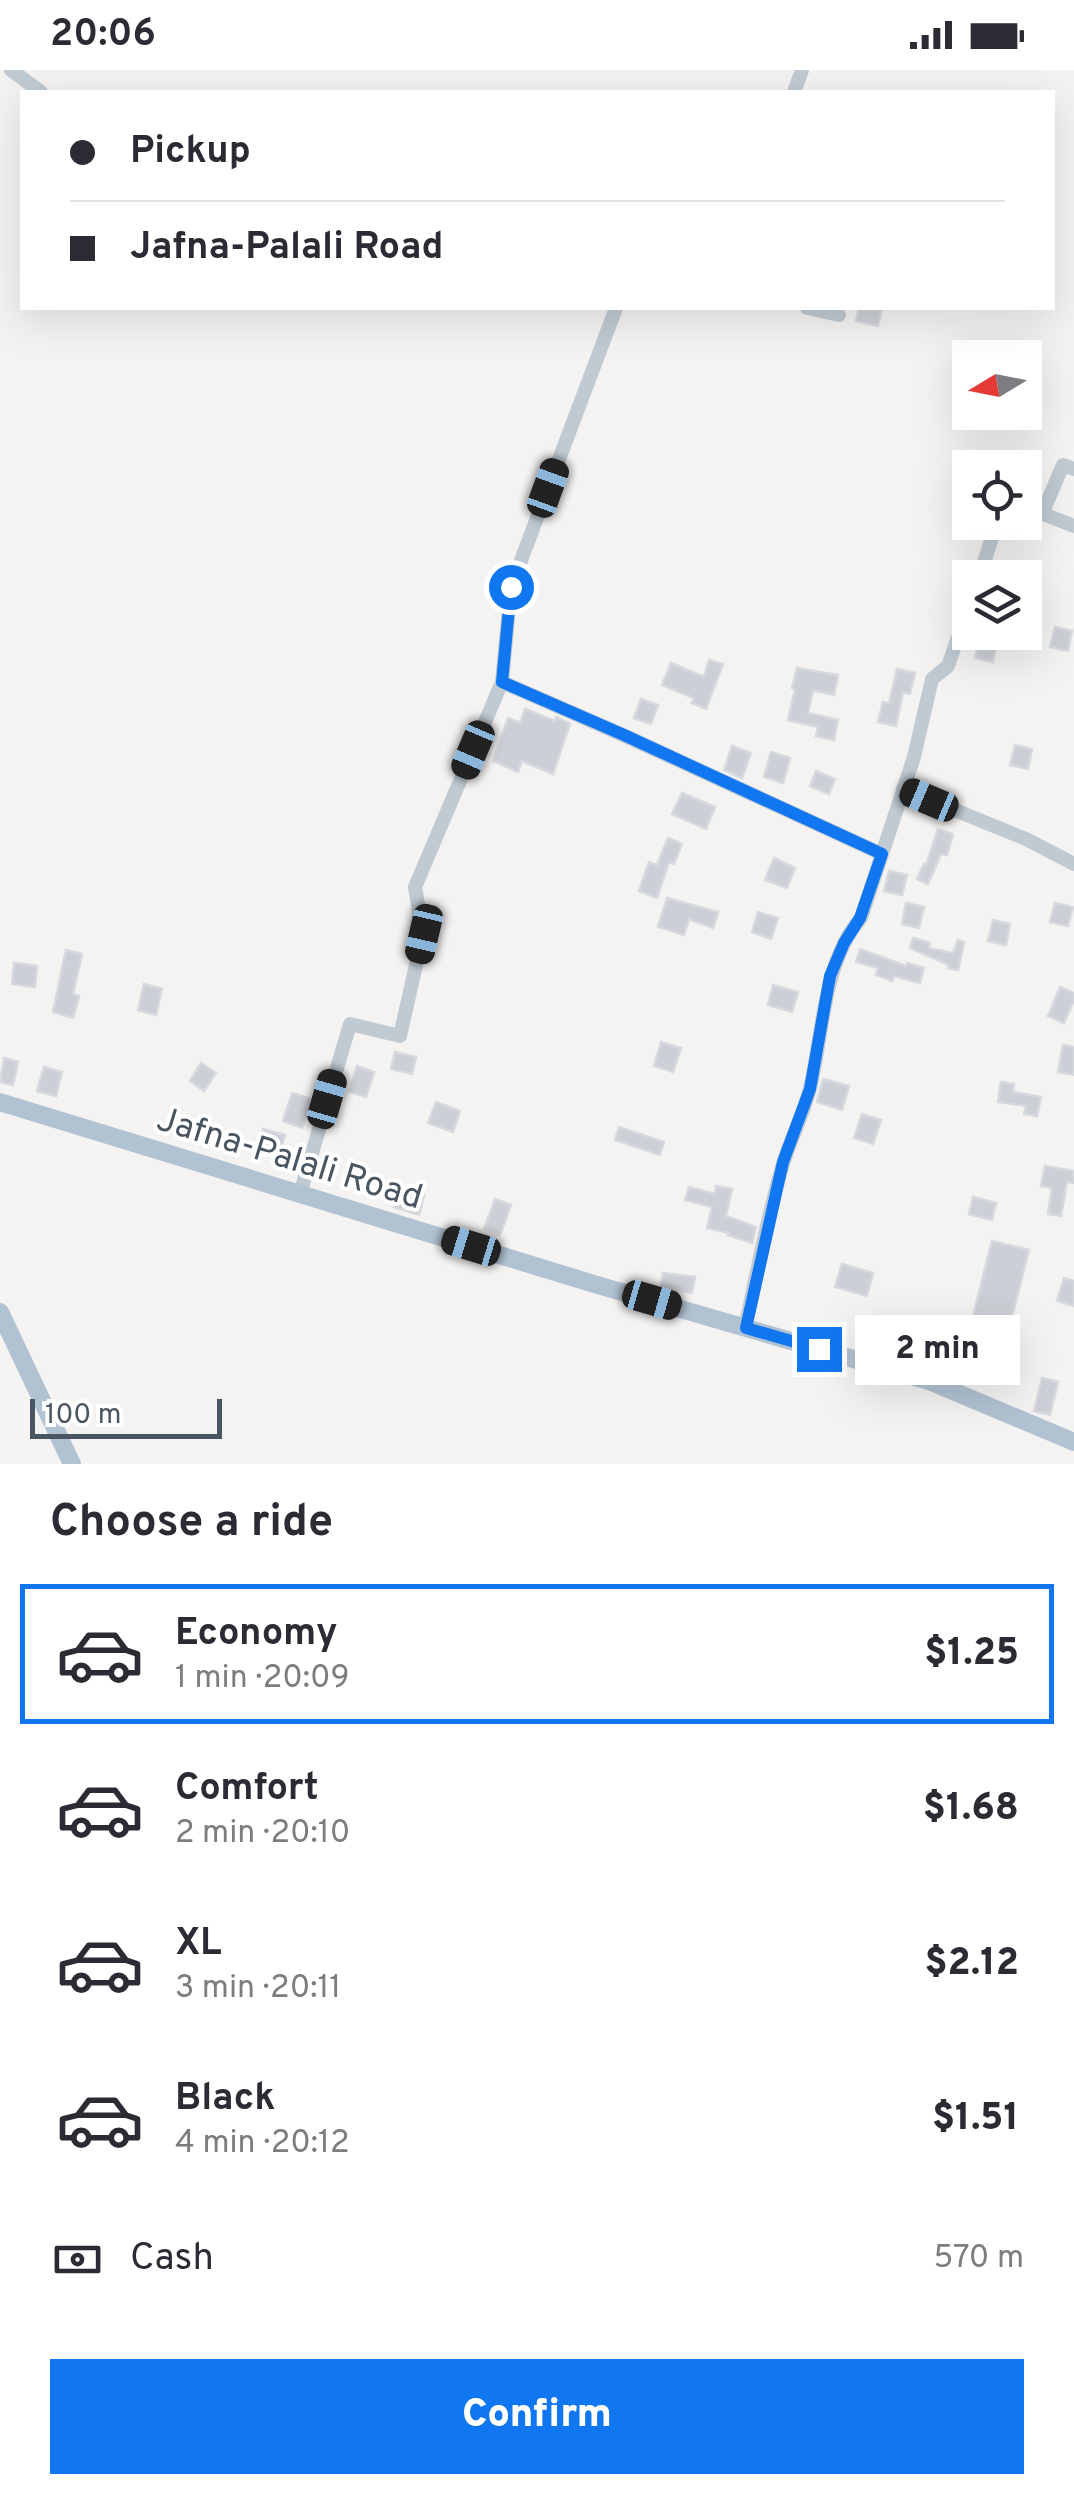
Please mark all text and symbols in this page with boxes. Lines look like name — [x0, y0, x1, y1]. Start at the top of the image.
text: 20:06 — [50, 11, 156, 60]
text: Pickup — [130, 128, 251, 177]
text: Jafna-Palali Road — [130, 224, 443, 273]
north arrow — [952, 340, 1042, 430]
map controls — [952, 340, 1042, 650]
button: locate — [952, 450, 1042, 540]
car — [524, 455, 572, 521]
button: layers — [952, 560, 1042, 650]
route start — [489, 565, 534, 610]
car — [447, 717, 499, 783]
car — [896, 774, 962, 826]
car — [403, 901, 445, 967]
car — [304, 1066, 350, 1132]
street label: Jafna-Palali Road — [151, 1099, 427, 1221]
car — [438, 1223, 504, 1269]
car — [619, 1277, 685, 1323]
callout: 2 min — [854, 1314, 1019, 1384]
route end — [797, 1327, 842, 1372]
text: 2 min — [895, 1330, 980, 1370]
scale bar — [30, 1394, 222, 1438]
text: 100 m — [45, 1398, 121, 1434]
text: Choose a ride — [50, 1495, 333, 1552]
icon: car — [55, 1609, 145, 1699]
text: Economy — [175, 1610, 337, 1659]
text: $1.25 — [924, 1630, 1019, 1679]
text: 1 min · 20:09 — [175, 1659, 350, 1699]
icon: car — [55, 1764, 145, 1854]
text: Comfort — [175, 1765, 319, 1814]
text: $1.68 — [923, 1785, 1019, 1834]
text: 2 min · 20:10 — [175, 1814, 350, 1854]
icon: car — [55, 1919, 145, 2009]
text: XL — [175, 1920, 222, 1969]
text: $2.12 — [924, 1940, 1019, 1989]
text: 3 min · 20:11 — [175, 1969, 341, 2009]
icon: car — [55, 2074, 145, 2164]
text: Black — [175, 2075, 275, 2124]
text: $1.51 — [932, 2095, 1019, 2144]
text: 4 min · 20:12 — [175, 2124, 350, 2164]
icon: cash — [50, 2232, 105, 2287]
text: Cash — [130, 2235, 214, 2284]
text: 570 m — [934, 2239, 1024, 2279]
button: Confirm — [50, 2359, 1024, 2474]

